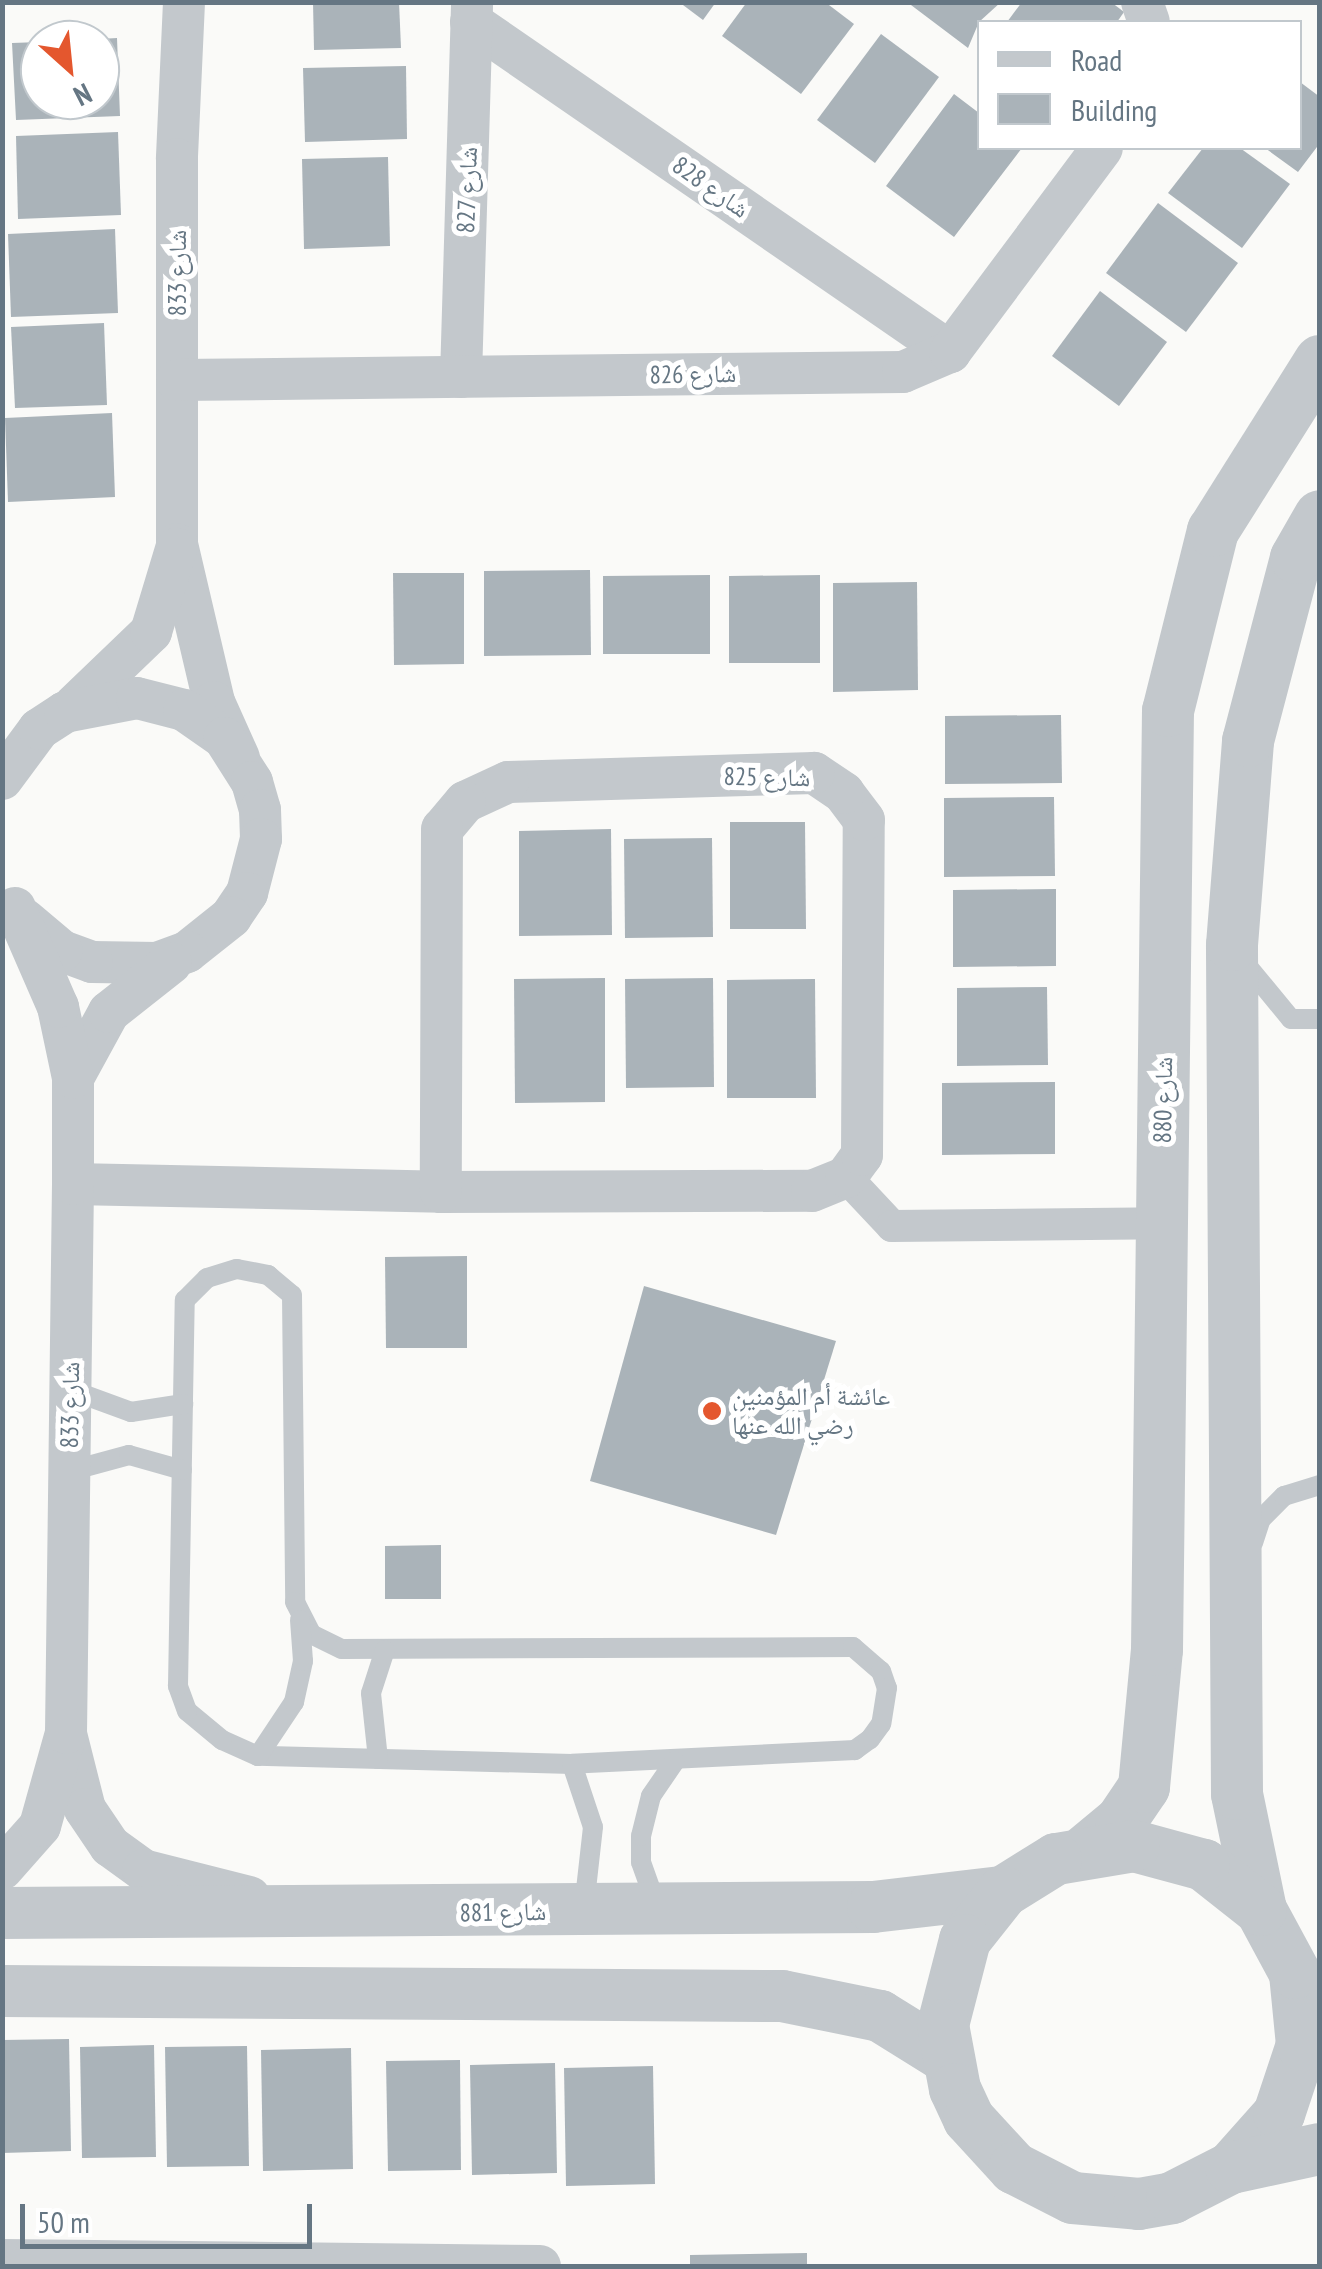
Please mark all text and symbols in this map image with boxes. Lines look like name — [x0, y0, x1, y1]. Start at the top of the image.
north arrow — [20, 20, 120, 120]
legend — [977, 20, 1302, 150]
text: Road — [1071, 40, 1122, 79]
text: N — [68, 75, 98, 115]
text: Building — [1071, 90, 1157, 129]
street label: شارع 827 — [450, 146, 484, 234]
street label: شارع 828 — [667, 150, 755, 224]
street label: شارع 833 — [162, 230, 192, 316]
street label: شارع 826 — [649, 358, 737, 390]
street label: شارع 825 — [723, 761, 811, 793]
street label: شارع 880 — [1147, 1056, 1179, 1144]
street label: شارع 833 — [54, 1361, 86, 1449]
place label: عائشة أم المؤمنين رضي الله عنها — [732, 1382, 890, 1441]
marker: عائشة أم المؤمنين رضي الله عنها — [701, 1400, 723, 1422]
street label: شارع 881 — [459, 1896, 547, 1928]
scale bar — [25, 2184, 318, 2246]
text: 50 m — [37, 2202, 90, 2241]

